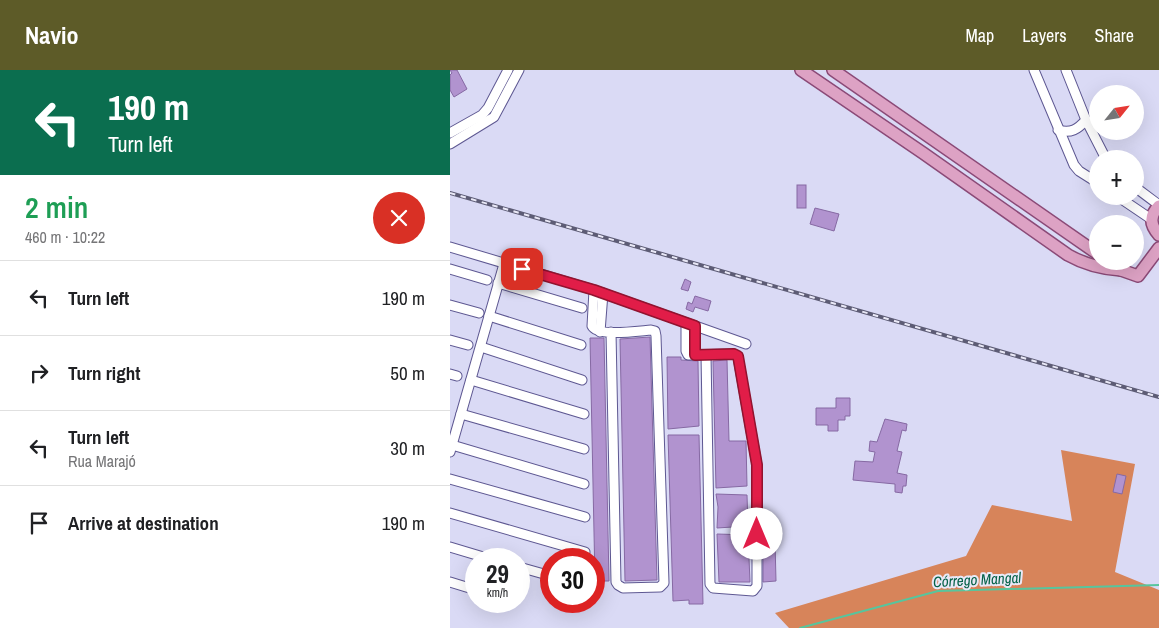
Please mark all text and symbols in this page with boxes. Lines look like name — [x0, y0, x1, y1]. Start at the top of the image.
text: Navio — [25, 19, 79, 51]
text: Map — [966, 23, 994, 48]
text: Layers — [1022, 23, 1067, 48]
text: Share — [1095, 23, 1134, 48]
text: 190 m — [108, 84, 189, 131]
north arrow — [1089, 85, 1144, 140]
map controls — [1089, 85, 1144, 270]
icon: left — [25, 90, 90, 155]
text: Turn left — [108, 129, 173, 159]
button: + — [1089, 150, 1144, 205]
text: 2 min — [25, 187, 88, 227]
button: close — [373, 192, 425, 244]
button: − — [1089, 215, 1144, 270]
text: 460 m · 10:22 — [25, 226, 105, 248]
pin — [501, 248, 543, 290]
icon: arrive — [508, 255, 536, 283]
icon: left — [25, 284, 53, 312]
text: Turn left — [68, 285, 129, 311]
text: 190 m — [382, 285, 425, 311]
icon: right — [25, 359, 53, 387]
text: Turn right — [68, 360, 140, 386]
text: 50 m — [390, 360, 425, 386]
text: Turn left — [68, 424, 129, 450]
icon: left — [25, 434, 53, 462]
text: 30 m — [390, 435, 425, 461]
text: Rua Marajó — [68, 450, 136, 472]
position arrow — [730, 507, 782, 559]
icon: arrive — [25, 509, 53, 537]
text: Arrive at destination — [68, 510, 219, 536]
text: 190 m — [382, 510, 425, 536]
speed limit sign: 30 — [540, 548, 605, 613]
text: 29 — [486, 557, 509, 591]
water label: Córrego Mangal — [932, 567, 1022, 592]
text: km/h — [487, 585, 508, 601]

